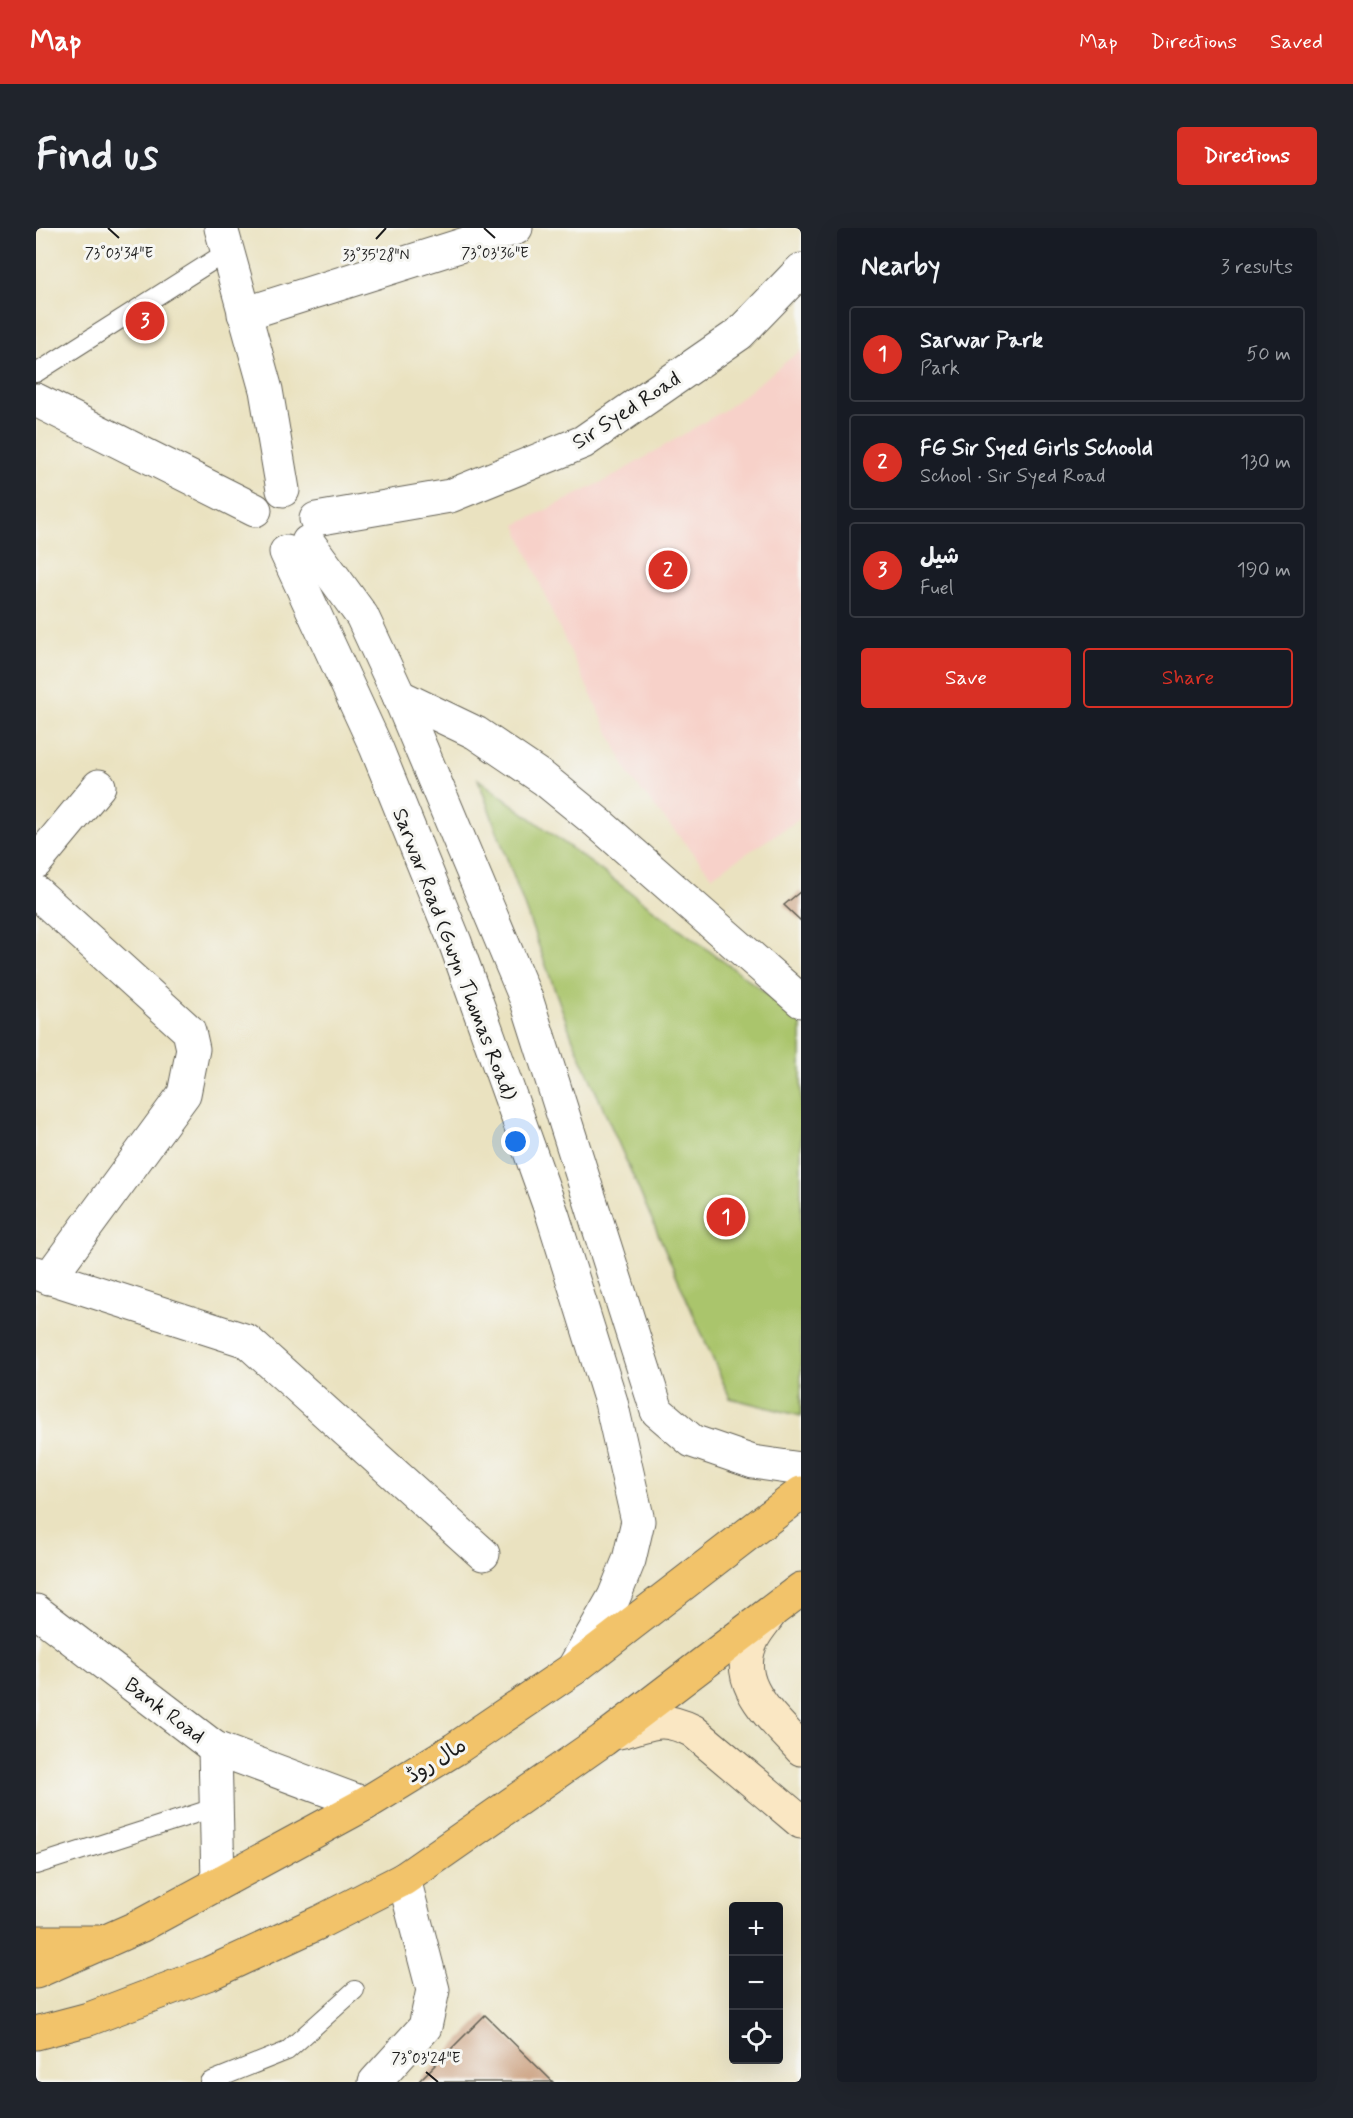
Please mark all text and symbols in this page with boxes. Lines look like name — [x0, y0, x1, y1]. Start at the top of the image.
text: Map — [30, 24, 81, 61]
text: Map — [1079, 28, 1118, 56]
text: Directions — [1151, 28, 1237, 56]
text: Saved — [1270, 28, 1323, 56]
button: Directions — [1177, 127, 1317, 185]
text: Find us — [36, 129, 158, 184]
text: 73°03'34"E — [85, 244, 154, 264]
text: 73°03'36"E — [461, 244, 529, 264]
text: 33°35'28"N — [342, 246, 410, 266]
text: Nearby — [861, 250, 940, 284]
text: 3 results — [1221, 254, 1293, 281]
pin: 3 — [126, 298, 164, 344]
text: Sarwar Park — [920, 327, 1043, 355]
text: 1 — [878, 341, 887, 368]
text: 50 m — [1246, 341, 1291, 368]
text: Park — [920, 355, 960, 382]
street label: Sir Syed Road — [567, 365, 686, 456]
text: FG Sir Syed Girls Schoold — [920, 435, 1153, 463]
text: 2 — [878, 449, 887, 476]
text: 130 m — [1240, 449, 1291, 476]
text: School · Sir Syed Road — [920, 463, 1106, 490]
text: شیل — [920, 543, 959, 571]
pin: 2 — [648, 548, 688, 592]
text: 3 — [878, 557, 887, 584]
text: 190 m — [1237, 557, 1291, 584]
text: Fuel — [920, 575, 954, 602]
button: Save — [861, 648, 1071, 708]
button: Share — [1083, 648, 1293, 708]
street label: Sarwar Road (Gwyn Thomas Road) — [385, 804, 523, 1105]
your location — [501, 1127, 530, 1156]
pin: 1 — [706, 1194, 746, 1240]
street label: Bank Road — [118, 1671, 210, 1750]
street label: مال روڈ — [401, 1732, 472, 1790]
map controls — [729, 1902, 783, 2064]
button: + — [729, 1902, 783, 1956]
button: − — [729, 1956, 783, 2010]
button: locate — [729, 2010, 783, 2064]
text: 73°03'24"E — [391, 2049, 461, 2069]

